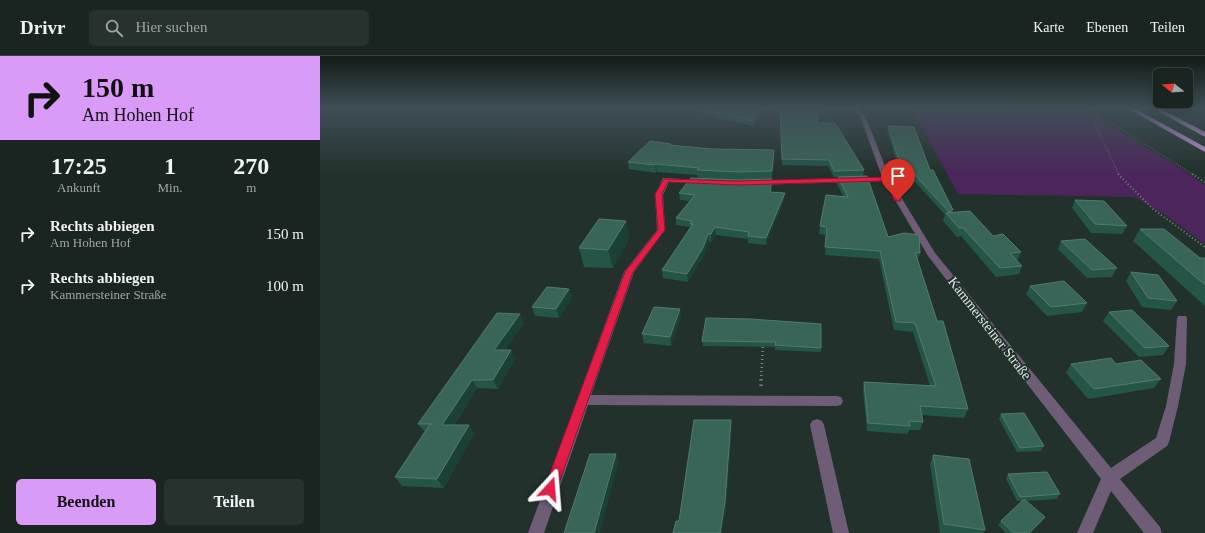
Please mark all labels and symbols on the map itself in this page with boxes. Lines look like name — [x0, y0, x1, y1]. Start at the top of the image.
north arrow — [1153, 68, 1193, 108]
pin — [881, 159, 915, 200]
street label: Kammersteiner Straße — [945, 274, 1034, 382]
position arrow — [529, 468, 571, 510]

